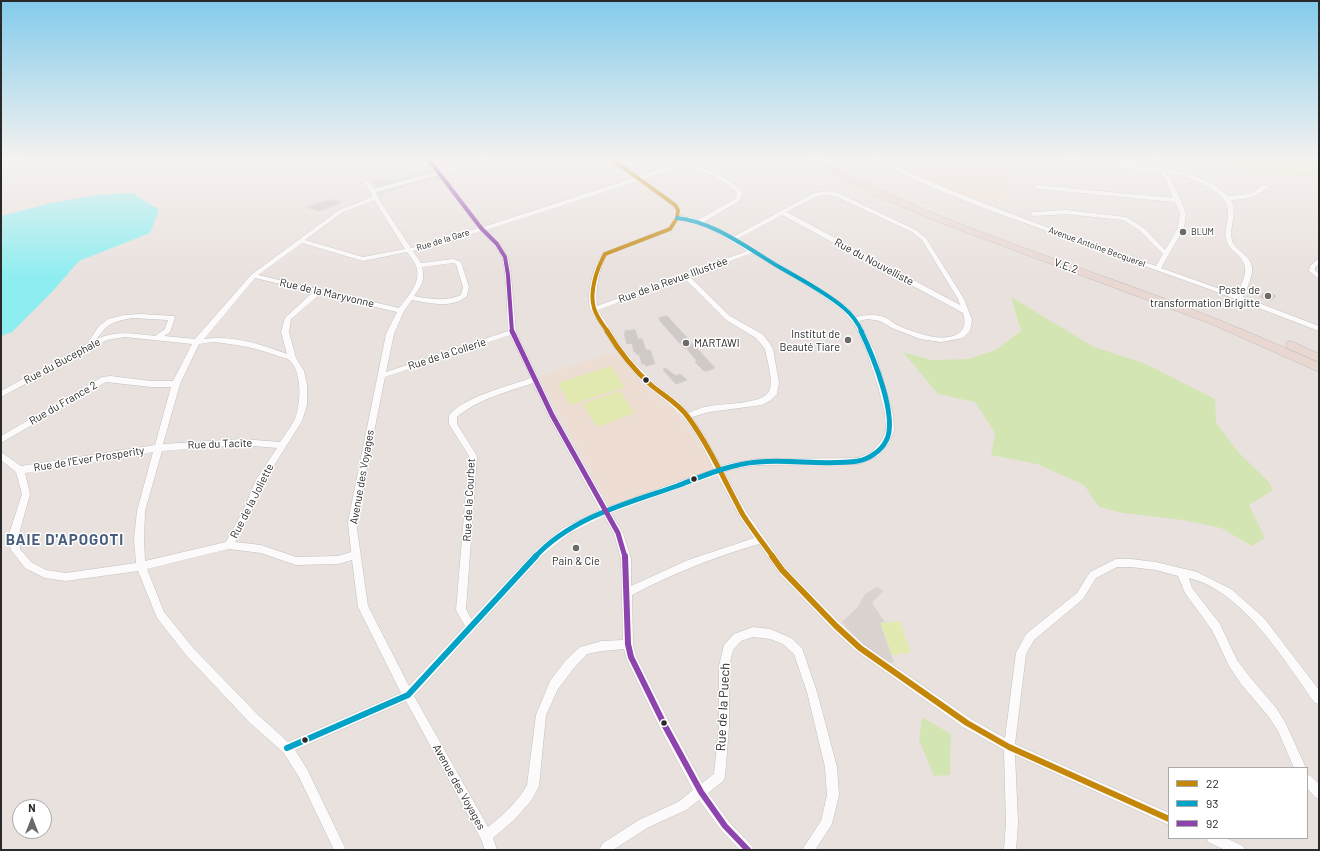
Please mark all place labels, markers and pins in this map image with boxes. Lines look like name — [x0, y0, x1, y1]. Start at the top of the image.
marker: BLUM — [1178, 227, 1188, 237]
place label: BLUM — [1191, 227, 1214, 237]
place label: Poste de transformation Brigitte — [1150, 283, 1260, 309]
marker: Poste de transformation Brigitte — [1263, 291, 1273, 301]
place label: Institut de Beauté Tiare — [780, 327, 840, 353]
marker: Institut de Beauté Tiare — [843, 335, 853, 345]
place label: MARTAWI — [694, 336, 740, 350]
marker: MARTAWI — [681, 338, 691, 348]
unlabelled marker — [641, 375, 651, 385]
unlabelled marker — [689, 474, 699, 484]
marker: Pain & Cie — [571, 543, 581, 553]
place label: Pain & Cie — [552, 554, 600, 568]
unlabelled marker — [659, 718, 669, 728]
unlabelled marker — [300, 735, 310, 745]

